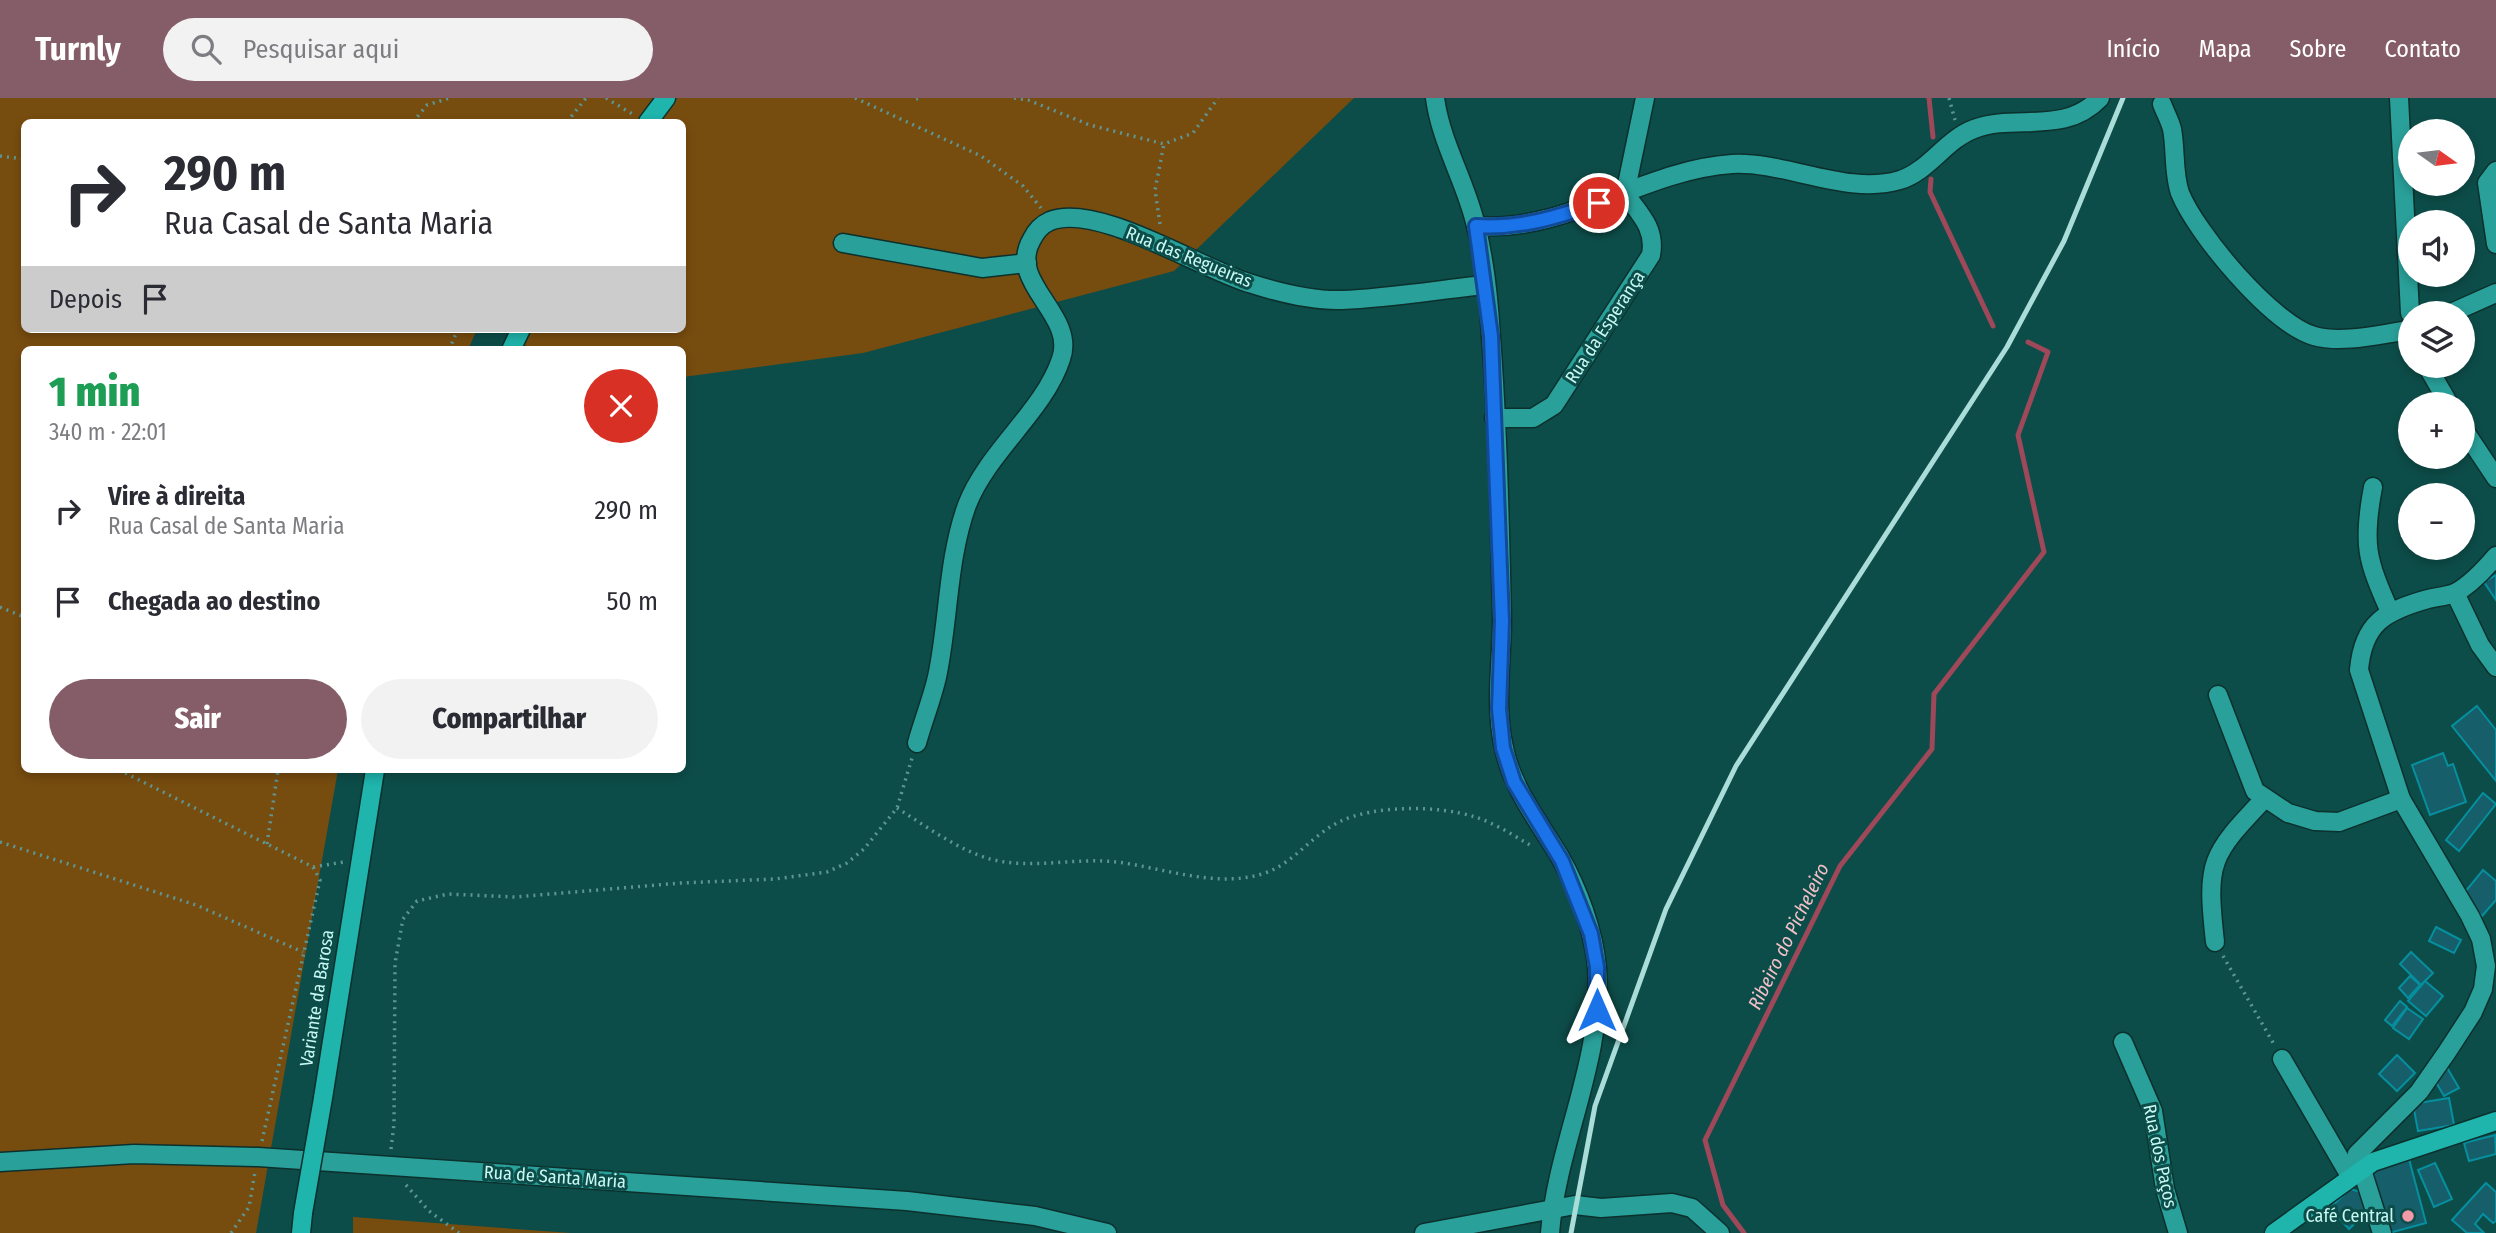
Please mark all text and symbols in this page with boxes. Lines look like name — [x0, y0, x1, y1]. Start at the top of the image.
search box — [163, 18, 653, 81]
text: Turnly — [35, 29, 121, 69]
icon: search — [187, 30, 225, 68]
text: Pesquisar aqui — [243, 34, 399, 65]
text: Início — [2107, 35, 2160, 63]
text: Mapa — [2198, 35, 2252, 63]
text: Sobre — [2290, 35, 2346, 63]
text: Contato — [2384, 35, 2461, 63]
north arrow — [2398, 119, 2474, 196]
map controls — [2398, 119, 2475, 560]
text: 290 m — [164, 144, 286, 203]
icon: right — [49, 147, 140, 238]
pin — [1569, 173, 1629, 233]
icon: arrive — [1580, 184, 1618, 222]
text: Rua Casal de Santa Maria — [164, 204, 493, 242]
button: sound — [2398, 210, 2475, 287]
street label: Rua das Regueiras — [1123, 222, 1256, 292]
street label: Rua da Esperança — [1560, 266, 1650, 387]
icon: arrive — [136, 280, 174, 318]
text: Depois — [49, 284, 122, 315]
button: layers — [2398, 301, 2475, 378]
text: 1 min — [49, 367, 140, 417]
button: close — [584, 369, 658, 443]
button: + — [2398, 392, 2475, 469]
text: 340 m · 22:01 — [49, 418, 167, 446]
text: Vire à direita — [108, 481, 246, 512]
button: − — [2398, 483, 2475, 560]
icon: right — [49, 492, 87, 530]
text: 290 m — [594, 495, 658, 526]
text: Rua Casal de Santa Maria — [108, 512, 345, 540]
icon: arrive — [49, 583, 87, 621]
text: Chegada ao destino — [108, 586, 320, 617]
text: 50 m — [606, 586, 658, 617]
button: Sair — [49, 679, 347, 759]
button: Compartilhar — [361, 679, 658, 759]
water label: Ribeiro do Picheleiro — [1743, 859, 1834, 1013]
street label: Variante da Barosa — [295, 928, 339, 1068]
position arrow — [1560, 973, 1634, 1047]
street label: Rua dos Paços — [2138, 1102, 2182, 1210]
street label: Rua de Santa Maria — [483, 1161, 627, 1193]
place label: Café Central — [2306, 1205, 2394, 1227]
marker: Café Central — [2400, 1208, 2416, 1224]

